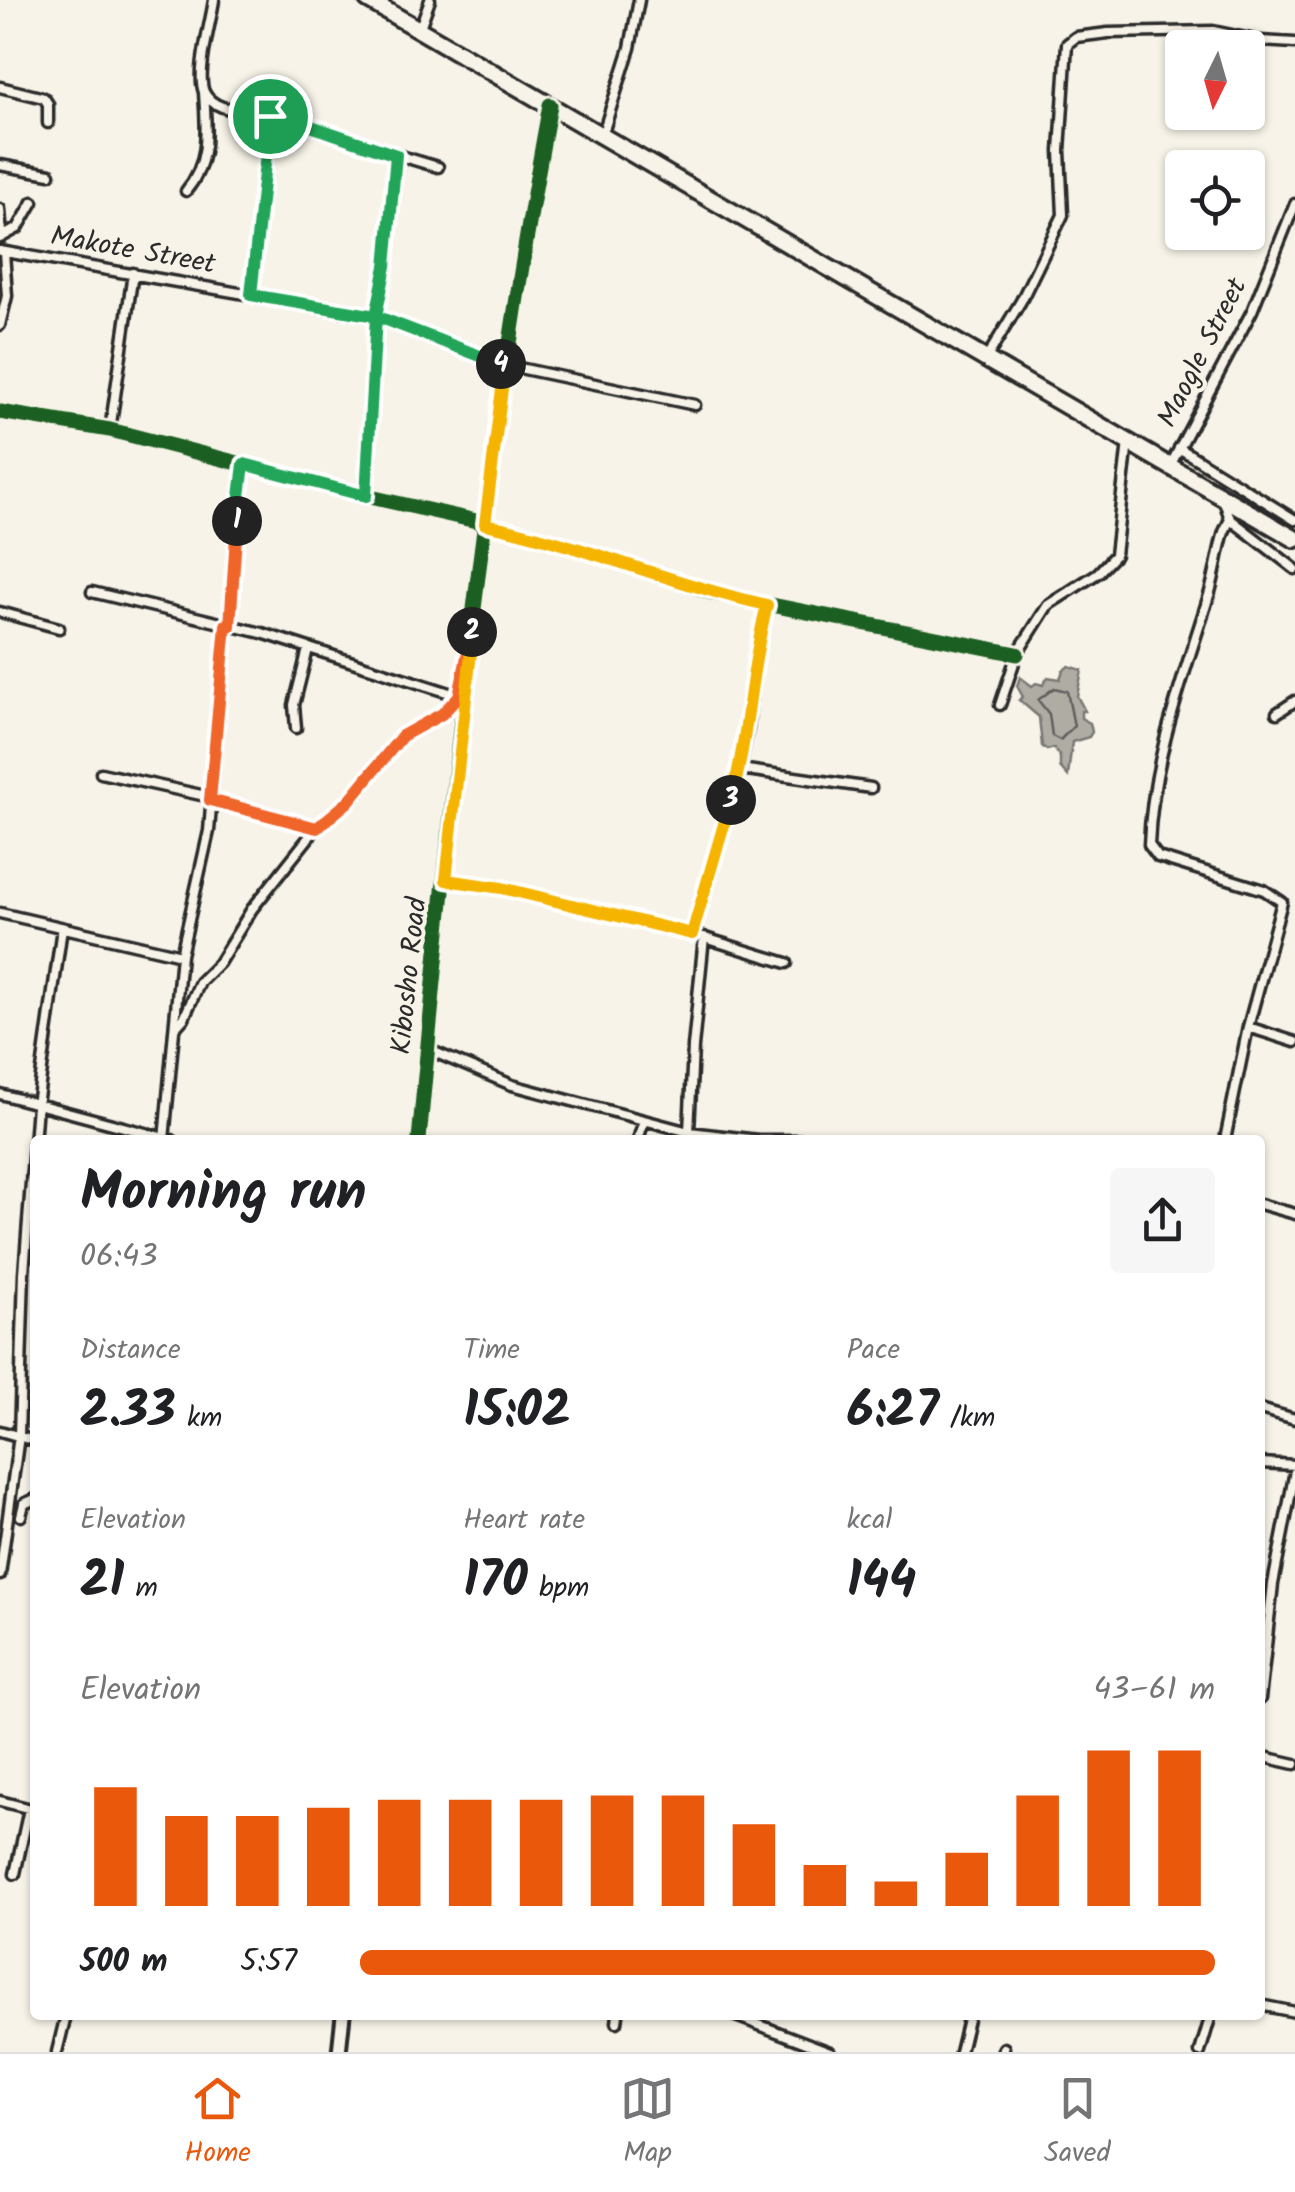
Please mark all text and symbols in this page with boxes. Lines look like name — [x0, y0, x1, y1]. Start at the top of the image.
north arrow — [1165, 30, 1265, 130]
map controls — [1165, 30, 1265, 250]
pin — [228, 74, 313, 159]
icon: arrive — [243, 89, 298, 144]
button: locate — [1165, 150, 1265, 250]
street label: Makote Street — [47, 214, 220, 288]
street label: Maogle Street — [1146, 269, 1261, 436]
pin: 4 — [476, 339, 526, 389]
text: 4 — [493, 341, 509, 386]
pin: 1 — [212, 496, 262, 546]
text: 1 — [233, 498, 241, 543]
pin: 2 — [447, 607, 497, 657]
text: 2 — [464, 609, 480, 654]
pin: 3 — [706, 775, 756, 825]
text: 3 — [723, 777, 739, 822]
street label: Kibosho Road — [379, 894, 441, 1057]
text: Morning run — [80, 1151, 367, 1238]
button: share — [1110, 1168, 1215, 1273]
text: 06:43 — [80, 1232, 158, 1283]
text: Distance — [80, 1328, 181, 1373]
text: Time — [463, 1328, 520, 1373]
text: Pace — [847, 1328, 900, 1373]
text: 2.33 — [80, 1373, 176, 1453]
text: 15:02 — [463, 1373, 571, 1453]
text: 6:27 — [847, 1373, 939, 1453]
text: km — [176, 1396, 222, 1441]
text: /km — [939, 1396, 995, 1441]
text: Elevation — [80, 1498, 186, 1543]
text: Heart rate — [463, 1498, 585, 1543]
text: kcal — [847, 1498, 892, 1543]
text: 21 — [80, 1543, 124, 1623]
text: 170 — [463, 1543, 528, 1623]
text: 144 — [847, 1543, 916, 1623]
text: m — [124, 1566, 158, 1611]
text: bpm — [528, 1566, 589, 1611]
text: Elevation — [80, 1665, 201, 1716]
text: 43–61 m — [1093, 1665, 1215, 1716]
text: 500 m — [80, 1937, 168, 1988]
text: 5:57 — [240, 1937, 297, 1988]
tab: Home — [185, 2071, 251, 2176]
tab: Map — [620, 2071, 675, 2176]
tab: Saved — [1044, 2071, 1110, 2176]

